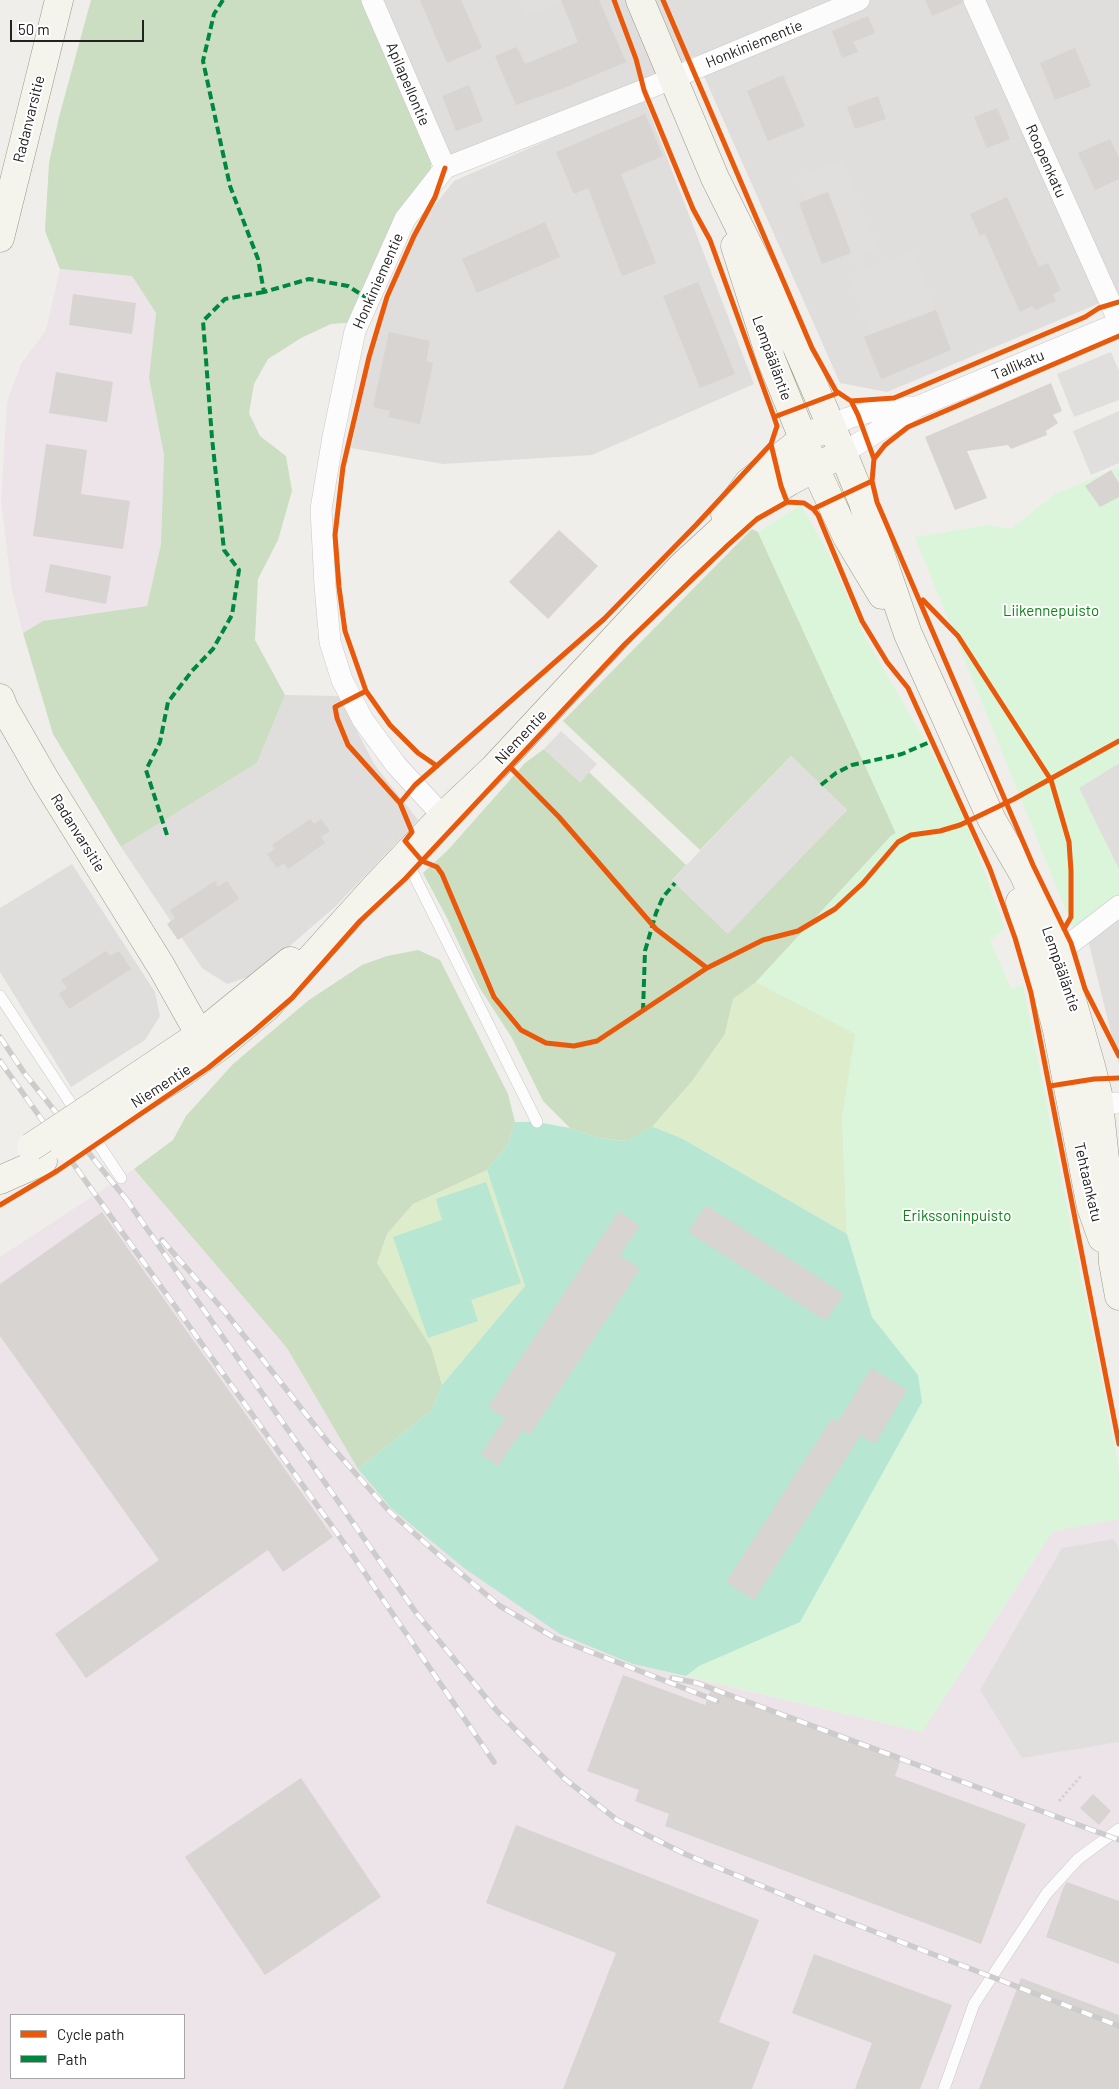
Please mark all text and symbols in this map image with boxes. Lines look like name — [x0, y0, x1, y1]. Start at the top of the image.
scale bar — [12, 10, 146, 42]
street label: Honkiniementie — [703, 16, 805, 72]
text: 50 m — [18, 20, 50, 38]
street label: Apilapellontie — [382, 40, 434, 128]
street label: Radanvarsitie — [10, 74, 48, 164]
street label: Roopenkatu — [1022, 122, 1070, 200]
street label: Honkiniementie — [349, 230, 407, 332]
street label: Lempääläntie — [748, 313, 796, 403]
street label: Tallikatu — [989, 346, 1047, 384]
park label: Liikennepuisto — [1003, 602, 1099, 620]
street label: Niementie — [491, 706, 551, 768]
street label: Radanvarsitie — [47, 790, 109, 876]
street label: Lempääläntie — [1038, 924, 1084, 1014]
street label: Niementie — [128, 1060, 194, 1112]
street label: Tehtaankatu — [1070, 1141, 1106, 1223]
park label: Erikssoninpuisto — [903, 1207, 1011, 1225]
legend — [10, 2014, 185, 2079]
text: Cycle path — [57, 2025, 124, 2043]
text: Path — [57, 2050, 87, 2068]

